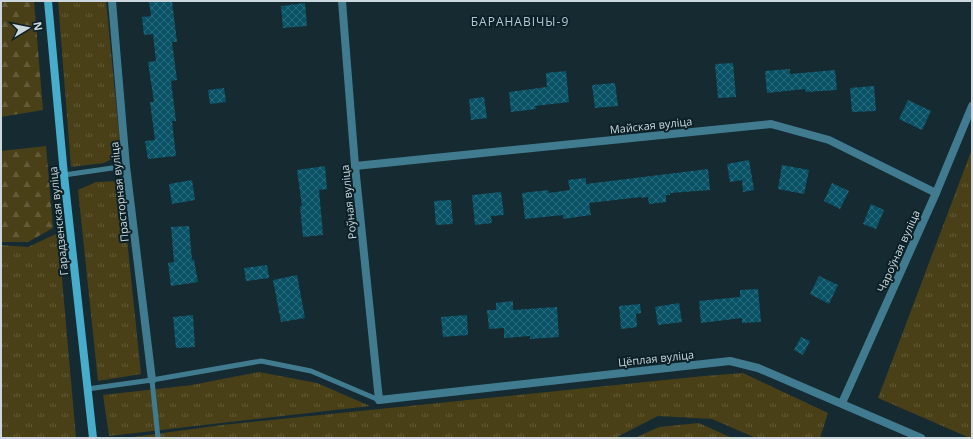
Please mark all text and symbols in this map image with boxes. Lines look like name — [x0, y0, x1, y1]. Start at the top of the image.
north arrow — [8, 8, 48, 48]
district label: БАРАНАВІЧЫ-9 — [471, 13, 569, 30]
text: N — [30, 20, 47, 32]
street label: Майская вуліца — [609, 113, 693, 137]
street label: Прасторная вуліца — [106, 141, 132, 243]
street label: Роўная вуліца — [337, 164, 359, 240]
street label: Гарадзенская вуліца — [45, 166, 71, 276]
street label: Чароўная вуліца — [873, 208, 923, 294]
street label: Цёплая вуліца — [617, 347, 695, 369]

